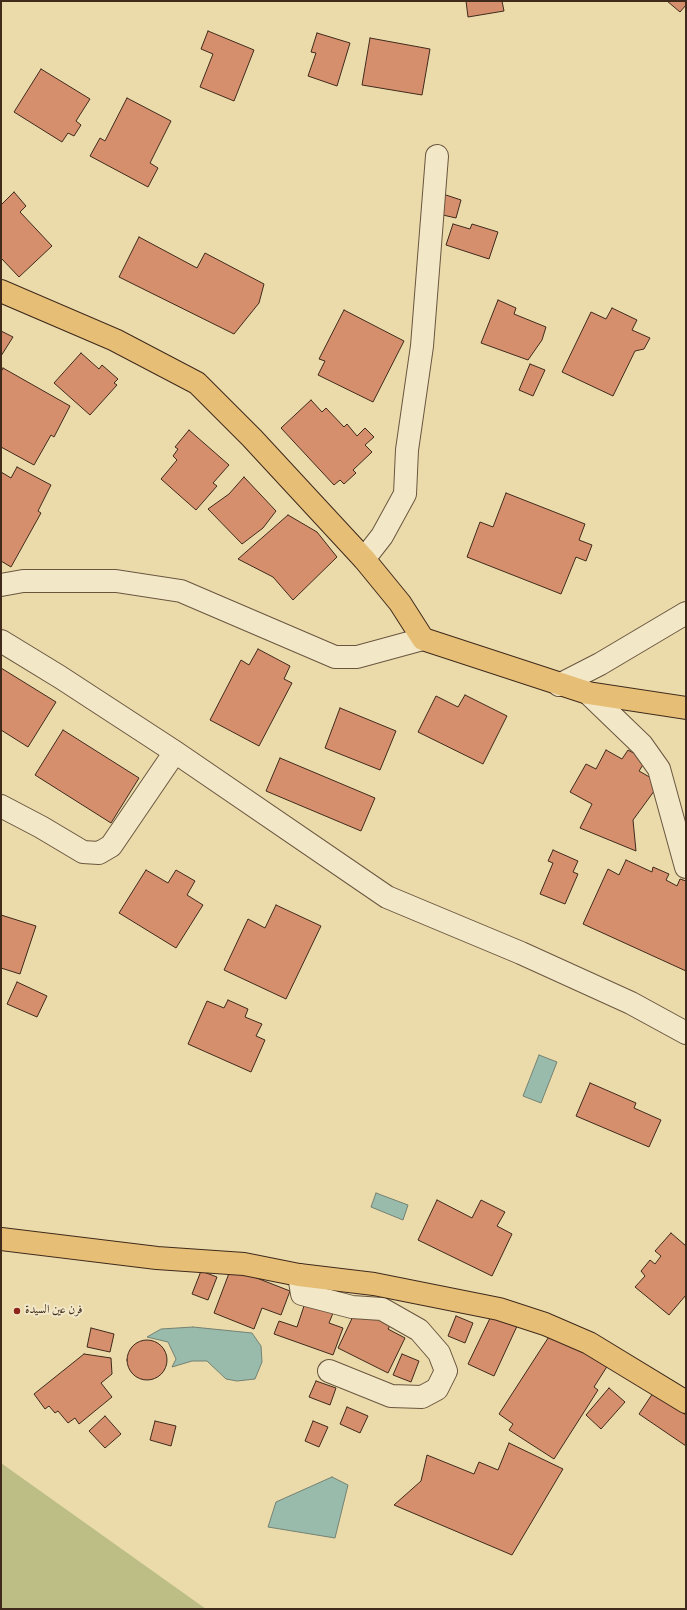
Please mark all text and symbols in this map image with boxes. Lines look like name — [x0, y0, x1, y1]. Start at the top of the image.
place label: فرن عين السيدة — [25, 1304, 83, 1318]
marker: فرن عين السيدة — [12, 1306, 22, 1316]

